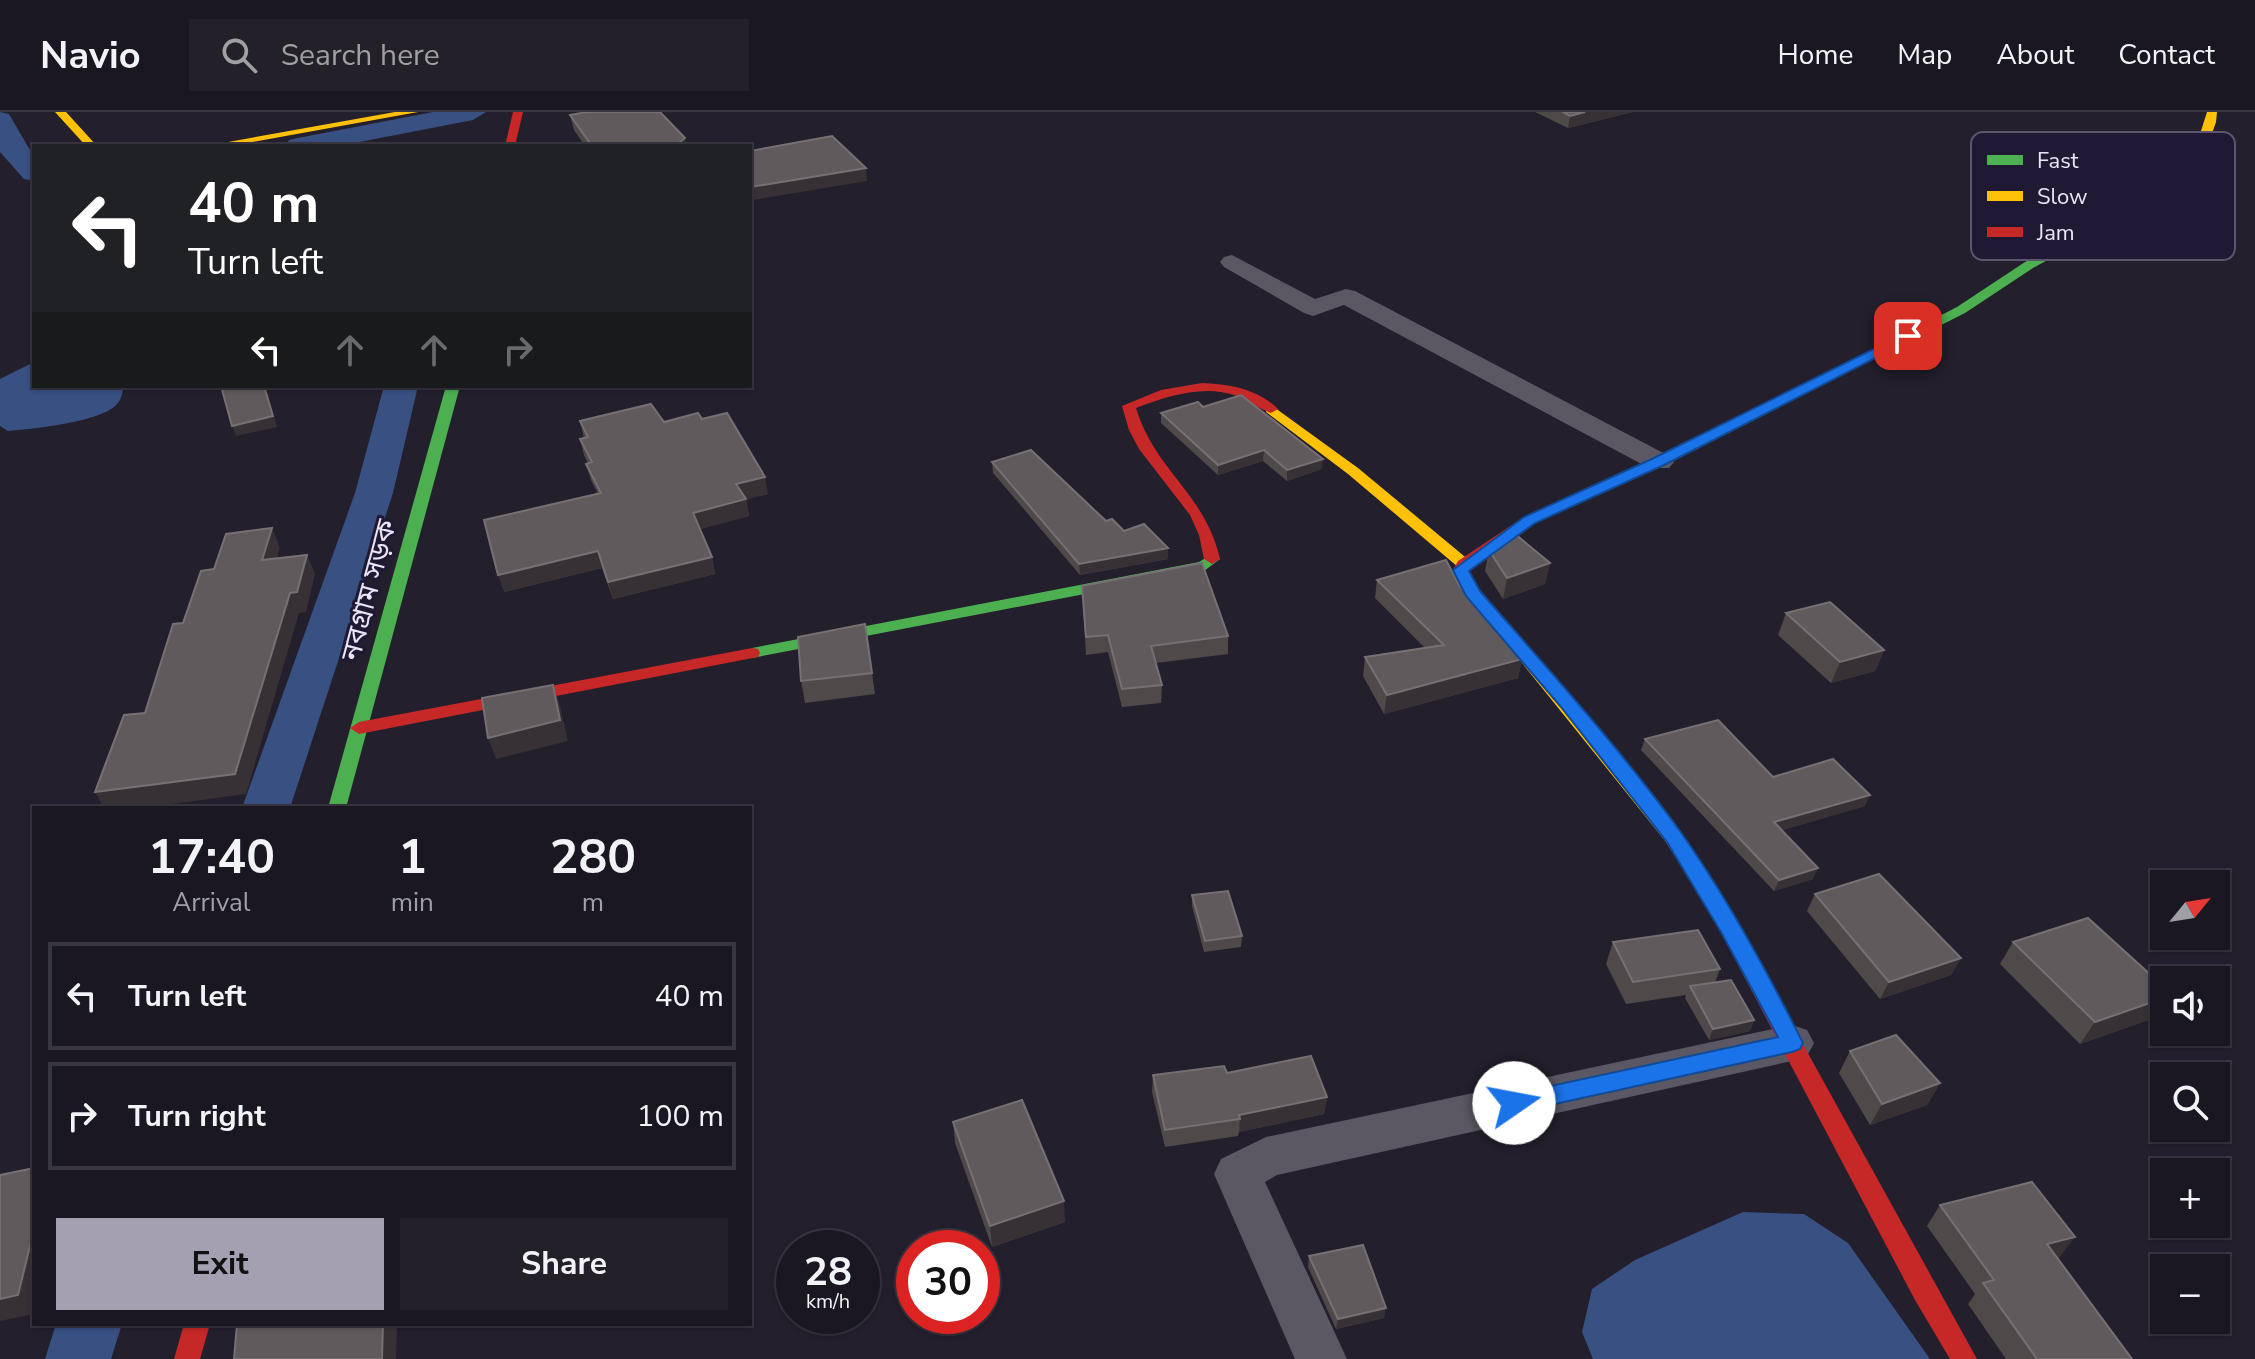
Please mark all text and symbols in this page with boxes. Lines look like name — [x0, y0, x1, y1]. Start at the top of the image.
search box — [189, 19, 749, 91]
text: Navio — [40, 30, 141, 81]
icon: search — [217, 33, 261, 77]
text: Search here — [281, 35, 440, 76]
text: Home — [1778, 36, 1853, 74]
text: Map — [1897, 36, 1952, 74]
text: About — [1996, 36, 2074, 74]
text: Contact — [2118, 36, 2215, 74]
legend — [1971, 132, 2235, 260]
text: Fast — [2037, 146, 2079, 176]
text: 40 m — [188, 165, 319, 242]
icon: left — [56, 176, 160, 280]
text: Slow — [2037, 182, 2088, 212]
text: Jam — [2036, 218, 2075, 248]
text: Turn left — [188, 238, 323, 287]
pin — [1874, 302, 1942, 370]
icon: arrive — [1886, 314, 1930, 358]
icon: left — [244, 328, 288, 372]
icon: ahead — [328, 328, 372, 372]
icon: ahead — [412, 328, 456, 372]
icon: right — [496, 328, 540, 372]
street label: নবগ্রাম সড়ক — [332, 515, 406, 666]
text: 17:40 — [148, 824, 275, 890]
text: 1 — [398, 824, 427, 890]
text: 280 — [550, 824, 636, 890]
north arrow — [2150, 870, 2230, 950]
map controls — [2150, 870, 2230, 1334]
text: Arrival — [172, 885, 251, 920]
text: min — [391, 885, 434, 920]
text: m — [582, 885, 604, 920]
button: sound — [2150, 966, 2230, 1046]
icon: left — [60, 974, 104, 1018]
text: Turn left — [128, 976, 246, 1017]
text: 40 m — [655, 976, 724, 1017]
position arrow — [1472, 1061, 1556, 1145]
button: search — [2150, 1062, 2230, 1142]
icon: right — [60, 1094, 104, 1138]
text: Turn right — [128, 1096, 266, 1137]
text: 100 m — [637, 1096, 724, 1137]
button: + — [2150, 1158, 2230, 1238]
button: Exit — [56, 1218, 384, 1310]
button: Share — [400, 1218, 728, 1310]
speed limit sign: 30 — [896, 1230, 1000, 1334]
text: 28 — [804, 1245, 852, 1299]
button: − — [2150, 1254, 2230, 1334]
text: km/h — [806, 1288, 850, 1315]

